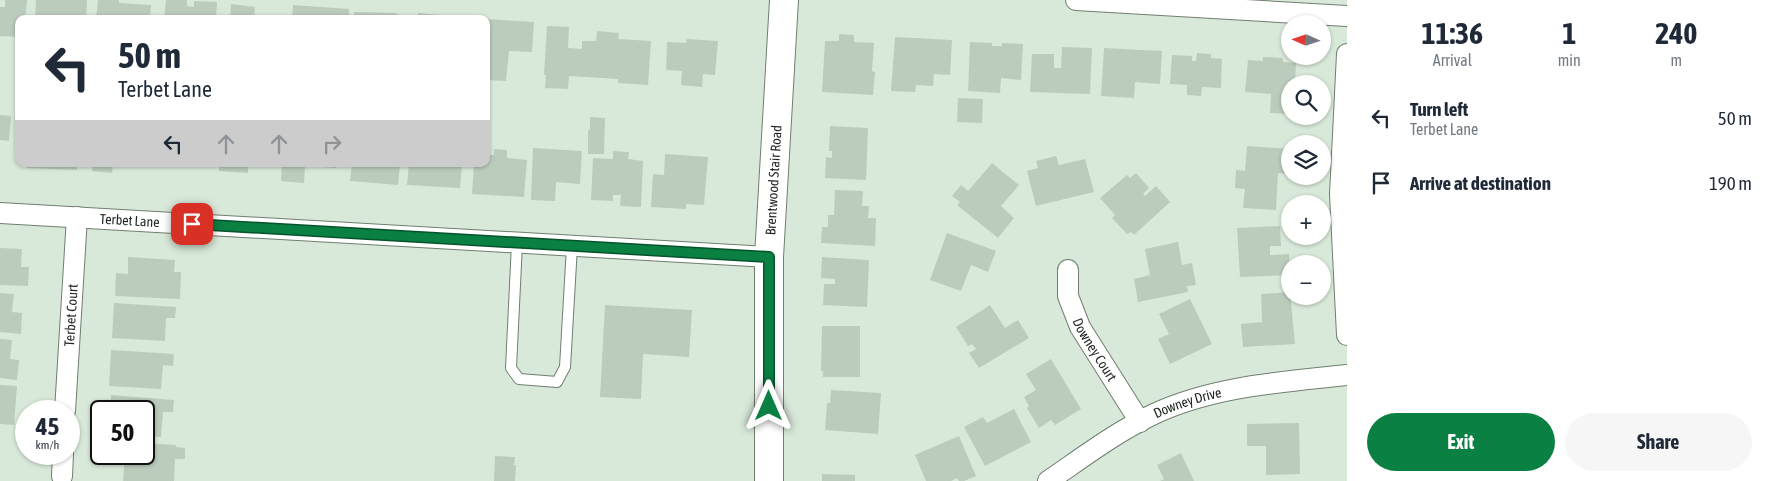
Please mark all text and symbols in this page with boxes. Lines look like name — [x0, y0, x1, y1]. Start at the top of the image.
north arrow — [1281, 15, 1331, 65]
map controls — [1281, 15, 1331, 305]
text: 11:36 — [1421, 16, 1483, 50]
text: 1 — [1562, 16, 1576, 50]
text: 240 — [1655, 16, 1697, 50]
icon: left — [35, 35, 100, 100]
text: 50 m — [118, 35, 181, 75]
text: Arrival — [1433, 51, 1472, 69]
text: min — [1558, 51, 1581, 69]
text: m — [1671, 51, 1682, 69]
button: search — [1281, 75, 1331, 125]
text: Terbet Lane — [118, 76, 212, 102]
text: Turn left — [1410, 98, 1468, 120]
icon: left — [1367, 104, 1395, 132]
text: 50 m — [1718, 107, 1752, 129]
text: Terbet Lane — [1410, 120, 1478, 138]
street label: Brentwood Stair Road — [762, 125, 785, 236]
icon: left — [159, 130, 187, 158]
icon: ahead — [212, 130, 240, 158]
icon: ahead — [265, 130, 293, 158]
icon: right — [318, 130, 346, 158]
button: layers — [1281, 135, 1331, 185]
icon: arrive — [1367, 169, 1395, 197]
text: Arrive at destination — [1410, 172, 1551, 194]
text: 190 m — [1709, 172, 1752, 194]
button: + — [1281, 195, 1331, 245]
pin — [171, 203, 213, 245]
icon: arrive — [178, 210, 206, 238]
street label: Terbet Lane — [99, 211, 160, 230]
button: − — [1281, 255, 1331, 305]
street label: Terbet Court — [61, 283, 81, 347]
street label: Downey Court — [1069, 316, 1120, 384]
position arrow — [742, 379, 794, 431]
street label: Downey Drive — [1151, 384, 1223, 421]
speed limit sign: 50 — [90, 400, 155, 465]
text: 45 — [36, 412, 59, 440]
button: Exit — [1367, 413, 1555, 471]
button: Share — [1565, 413, 1752, 471]
text: km/h — [36, 438, 59, 452]

